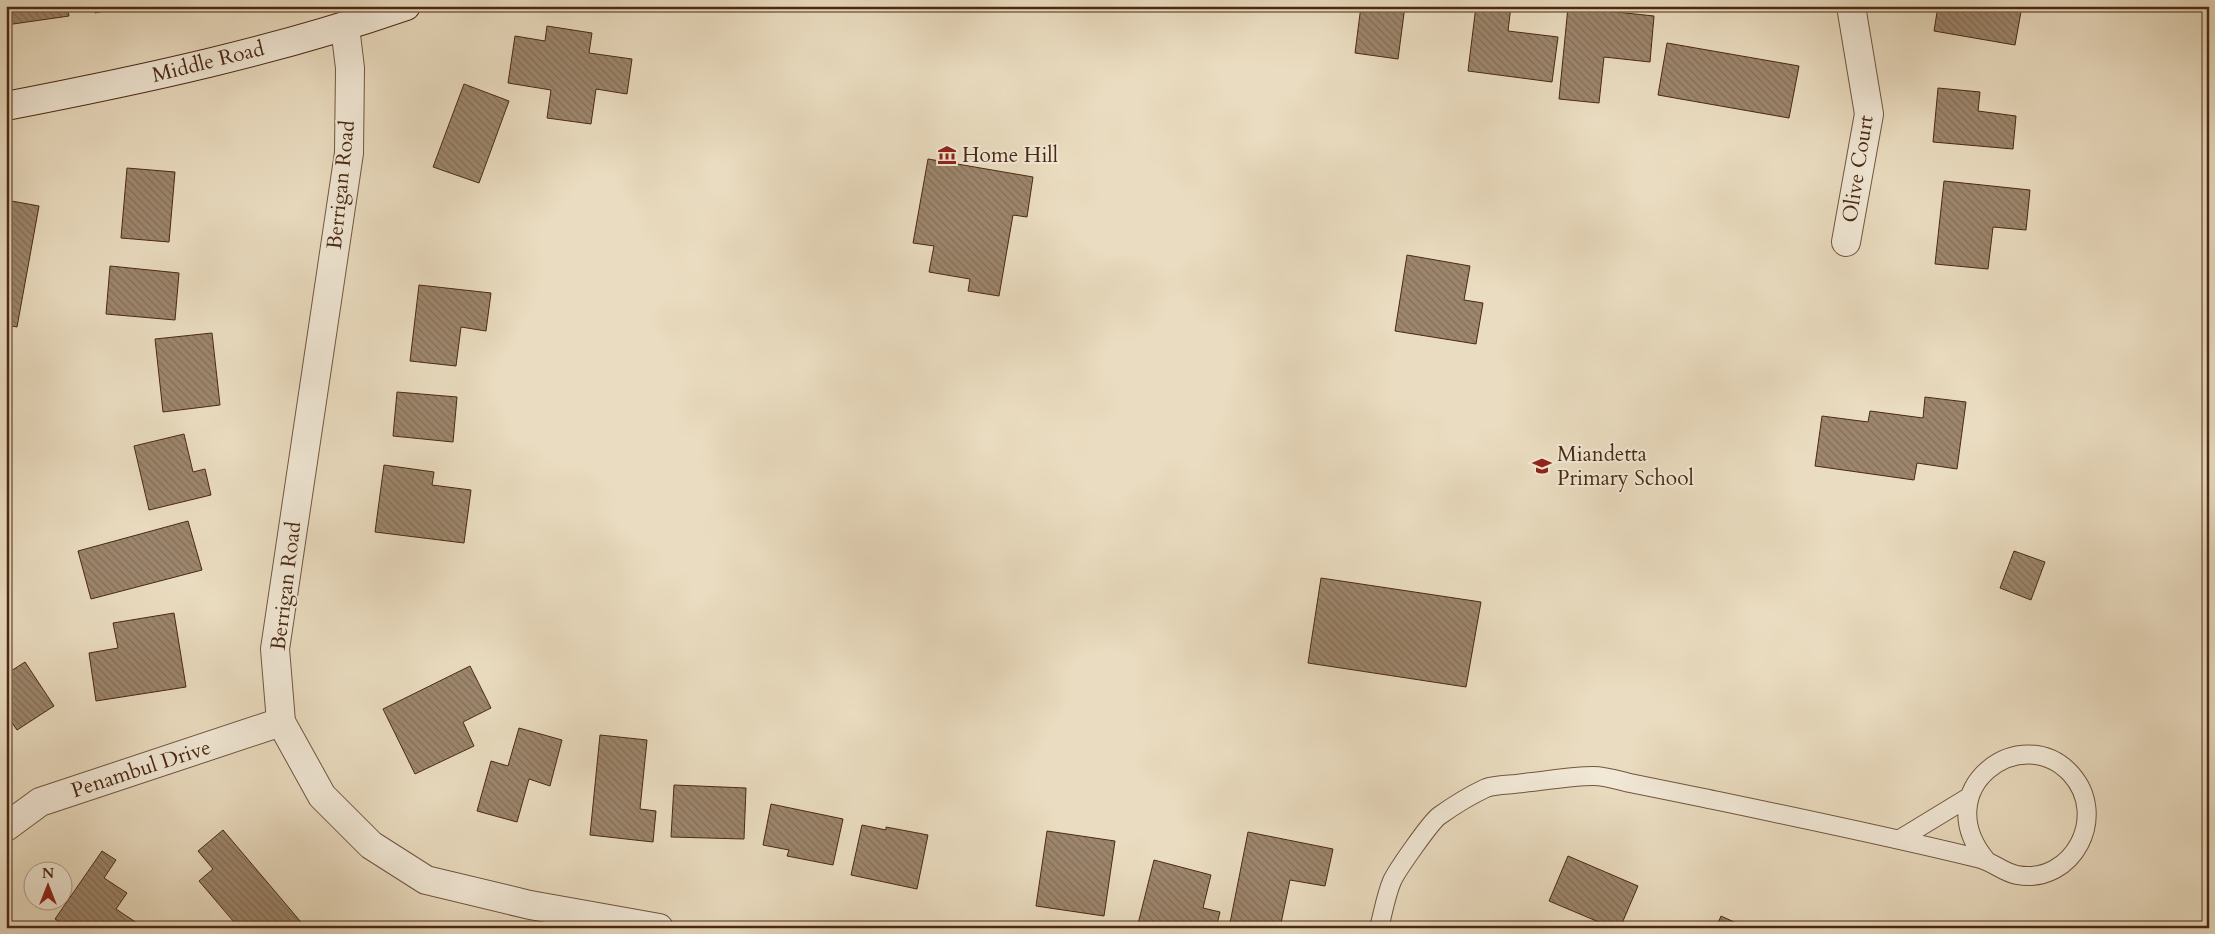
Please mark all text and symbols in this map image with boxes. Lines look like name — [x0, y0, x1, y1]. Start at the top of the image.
street label: Middle Road — [149, 34, 267, 90]
street label: Olive Court — [1835, 113, 1881, 225]
street label: Berrigan Road — [320, 119, 362, 251]
place label: Home Hill — [962, 141, 1058, 170]
museum icon: Home Hill — [936, 144, 958, 166]
place label: Miandetta Primary School — [1557, 440, 1694, 493]
school or university icon: Miandetta Primary School — [1531, 455, 1553, 477]
street label: Berrigan Road — [264, 520, 308, 652]
street label: Penambul Drive — [67, 733, 215, 805]
north arrow — [22, 862, 72, 912]
text: N — [42, 864, 54, 883]

